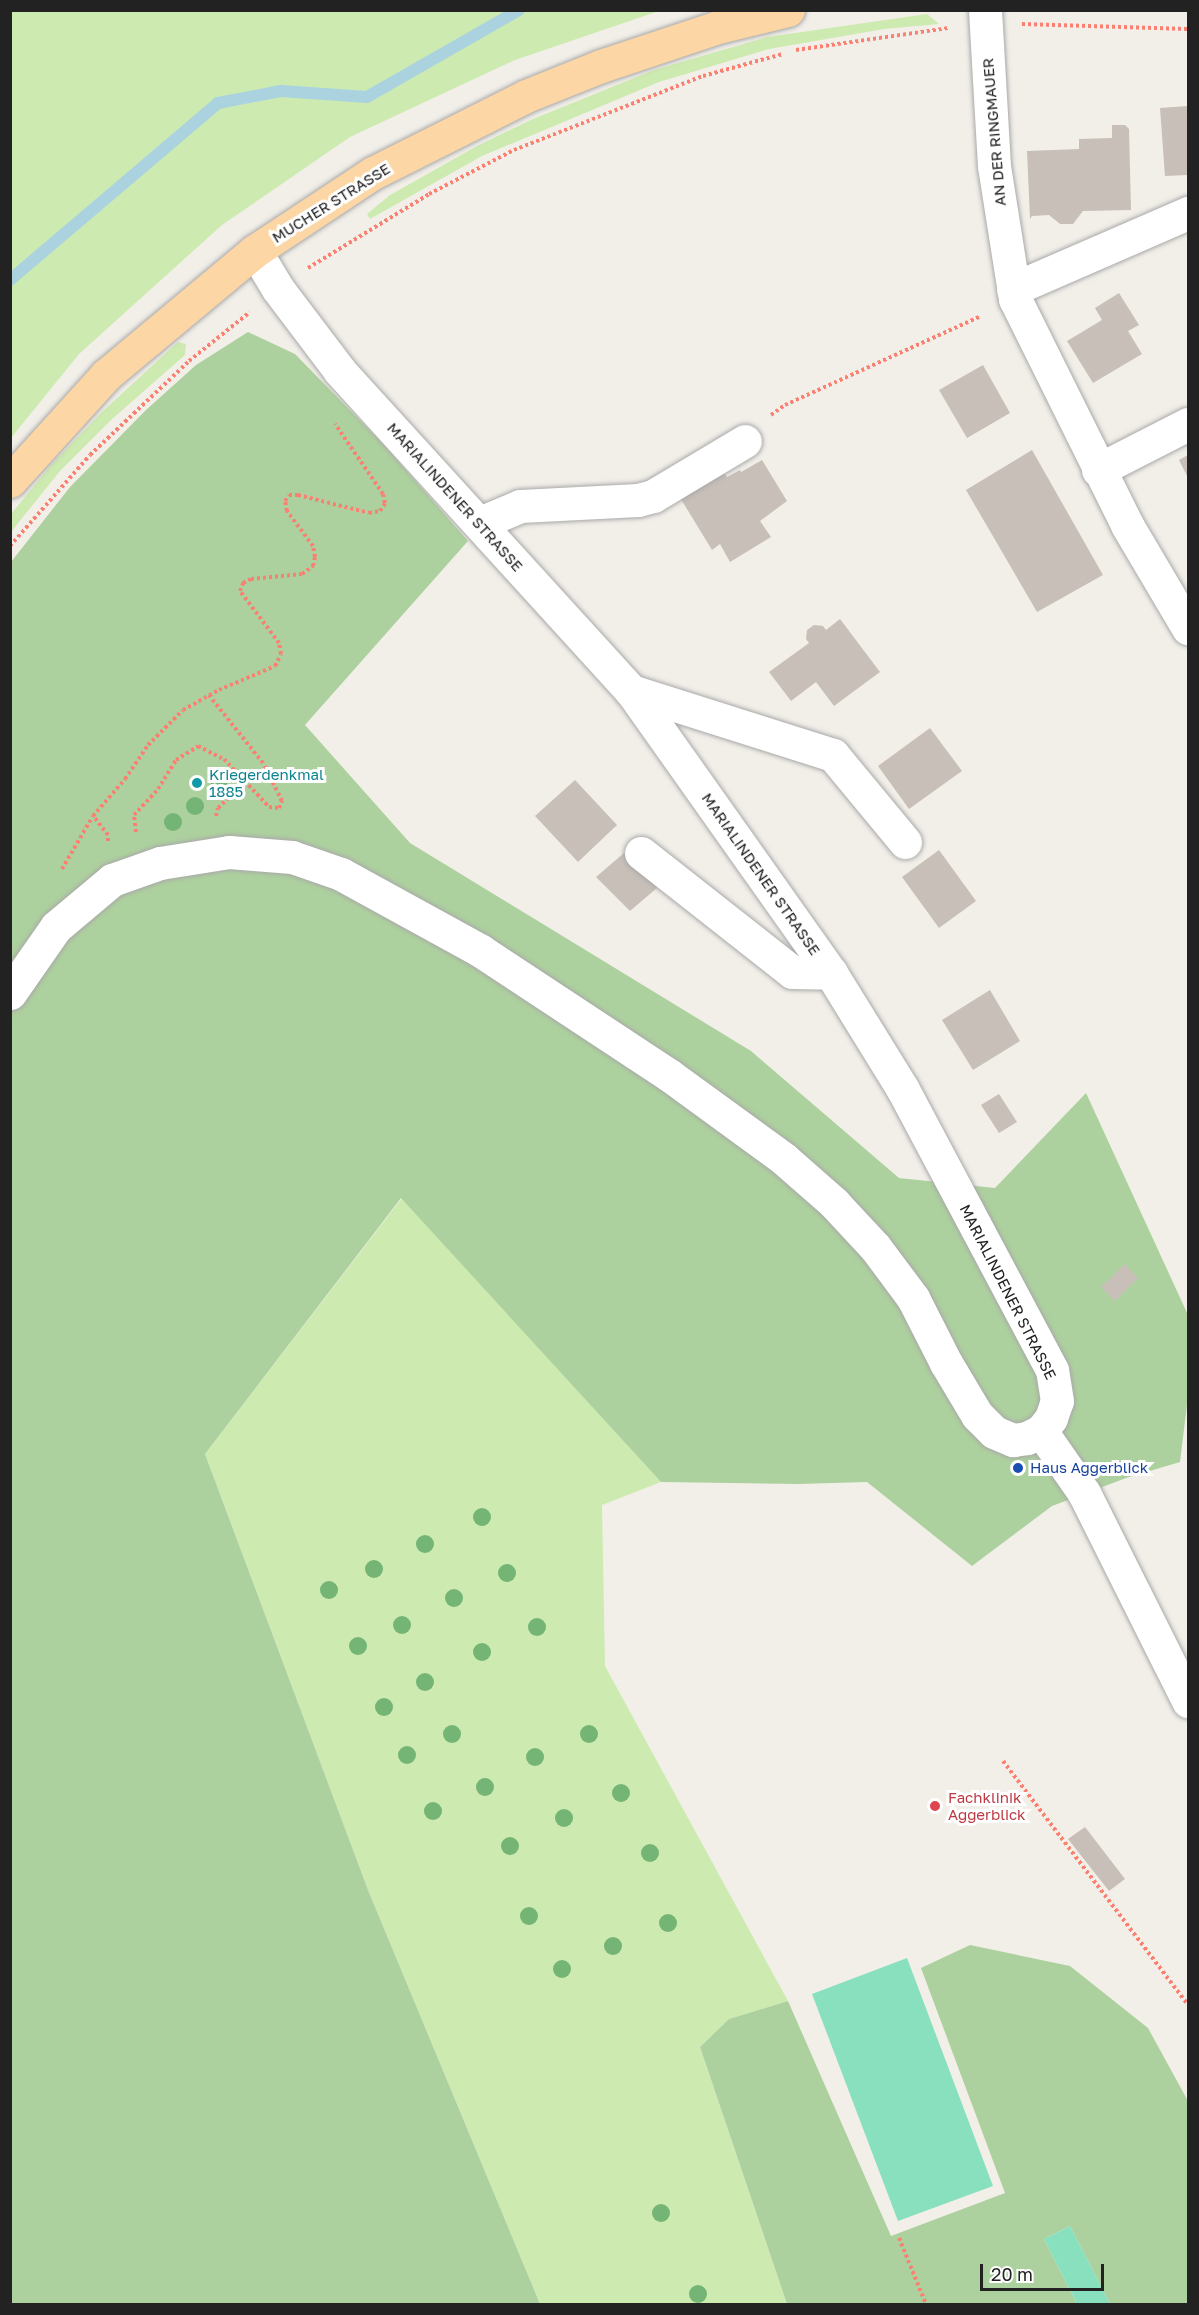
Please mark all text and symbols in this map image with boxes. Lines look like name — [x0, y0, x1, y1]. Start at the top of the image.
street label: AN DER RINGMAUER — [979, 57, 1009, 207]
street label: MUCHER STRASSE — [269, 159, 393, 247]
street label: MARIALINDENER STRASSE — [383, 419, 527, 575]
place label: Kriegerdenkmal 1885 — [209, 765, 324, 800]
marker: Kriegerdenkmal 1885 — [190, 776, 204, 790]
street label: MARIALINDENER STRASSE — [698, 789, 824, 959]
street label: MARIALINDENER STRASSE — [956, 1202, 1060, 1382]
place label: Haus Aggerblick — [1030, 1459, 1148, 1477]
marker: Haus Aggerblick — [1011, 1461, 1025, 1475]
place label: Fachklinik Aggerblick — [948, 1788, 1026, 1823]
marker: Fachklinik Aggerblick — [926, 1797, 944, 1815]
scale bar — [983, 2252, 1108, 2290]
text: 20 m — [991, 2263, 1033, 2285]

